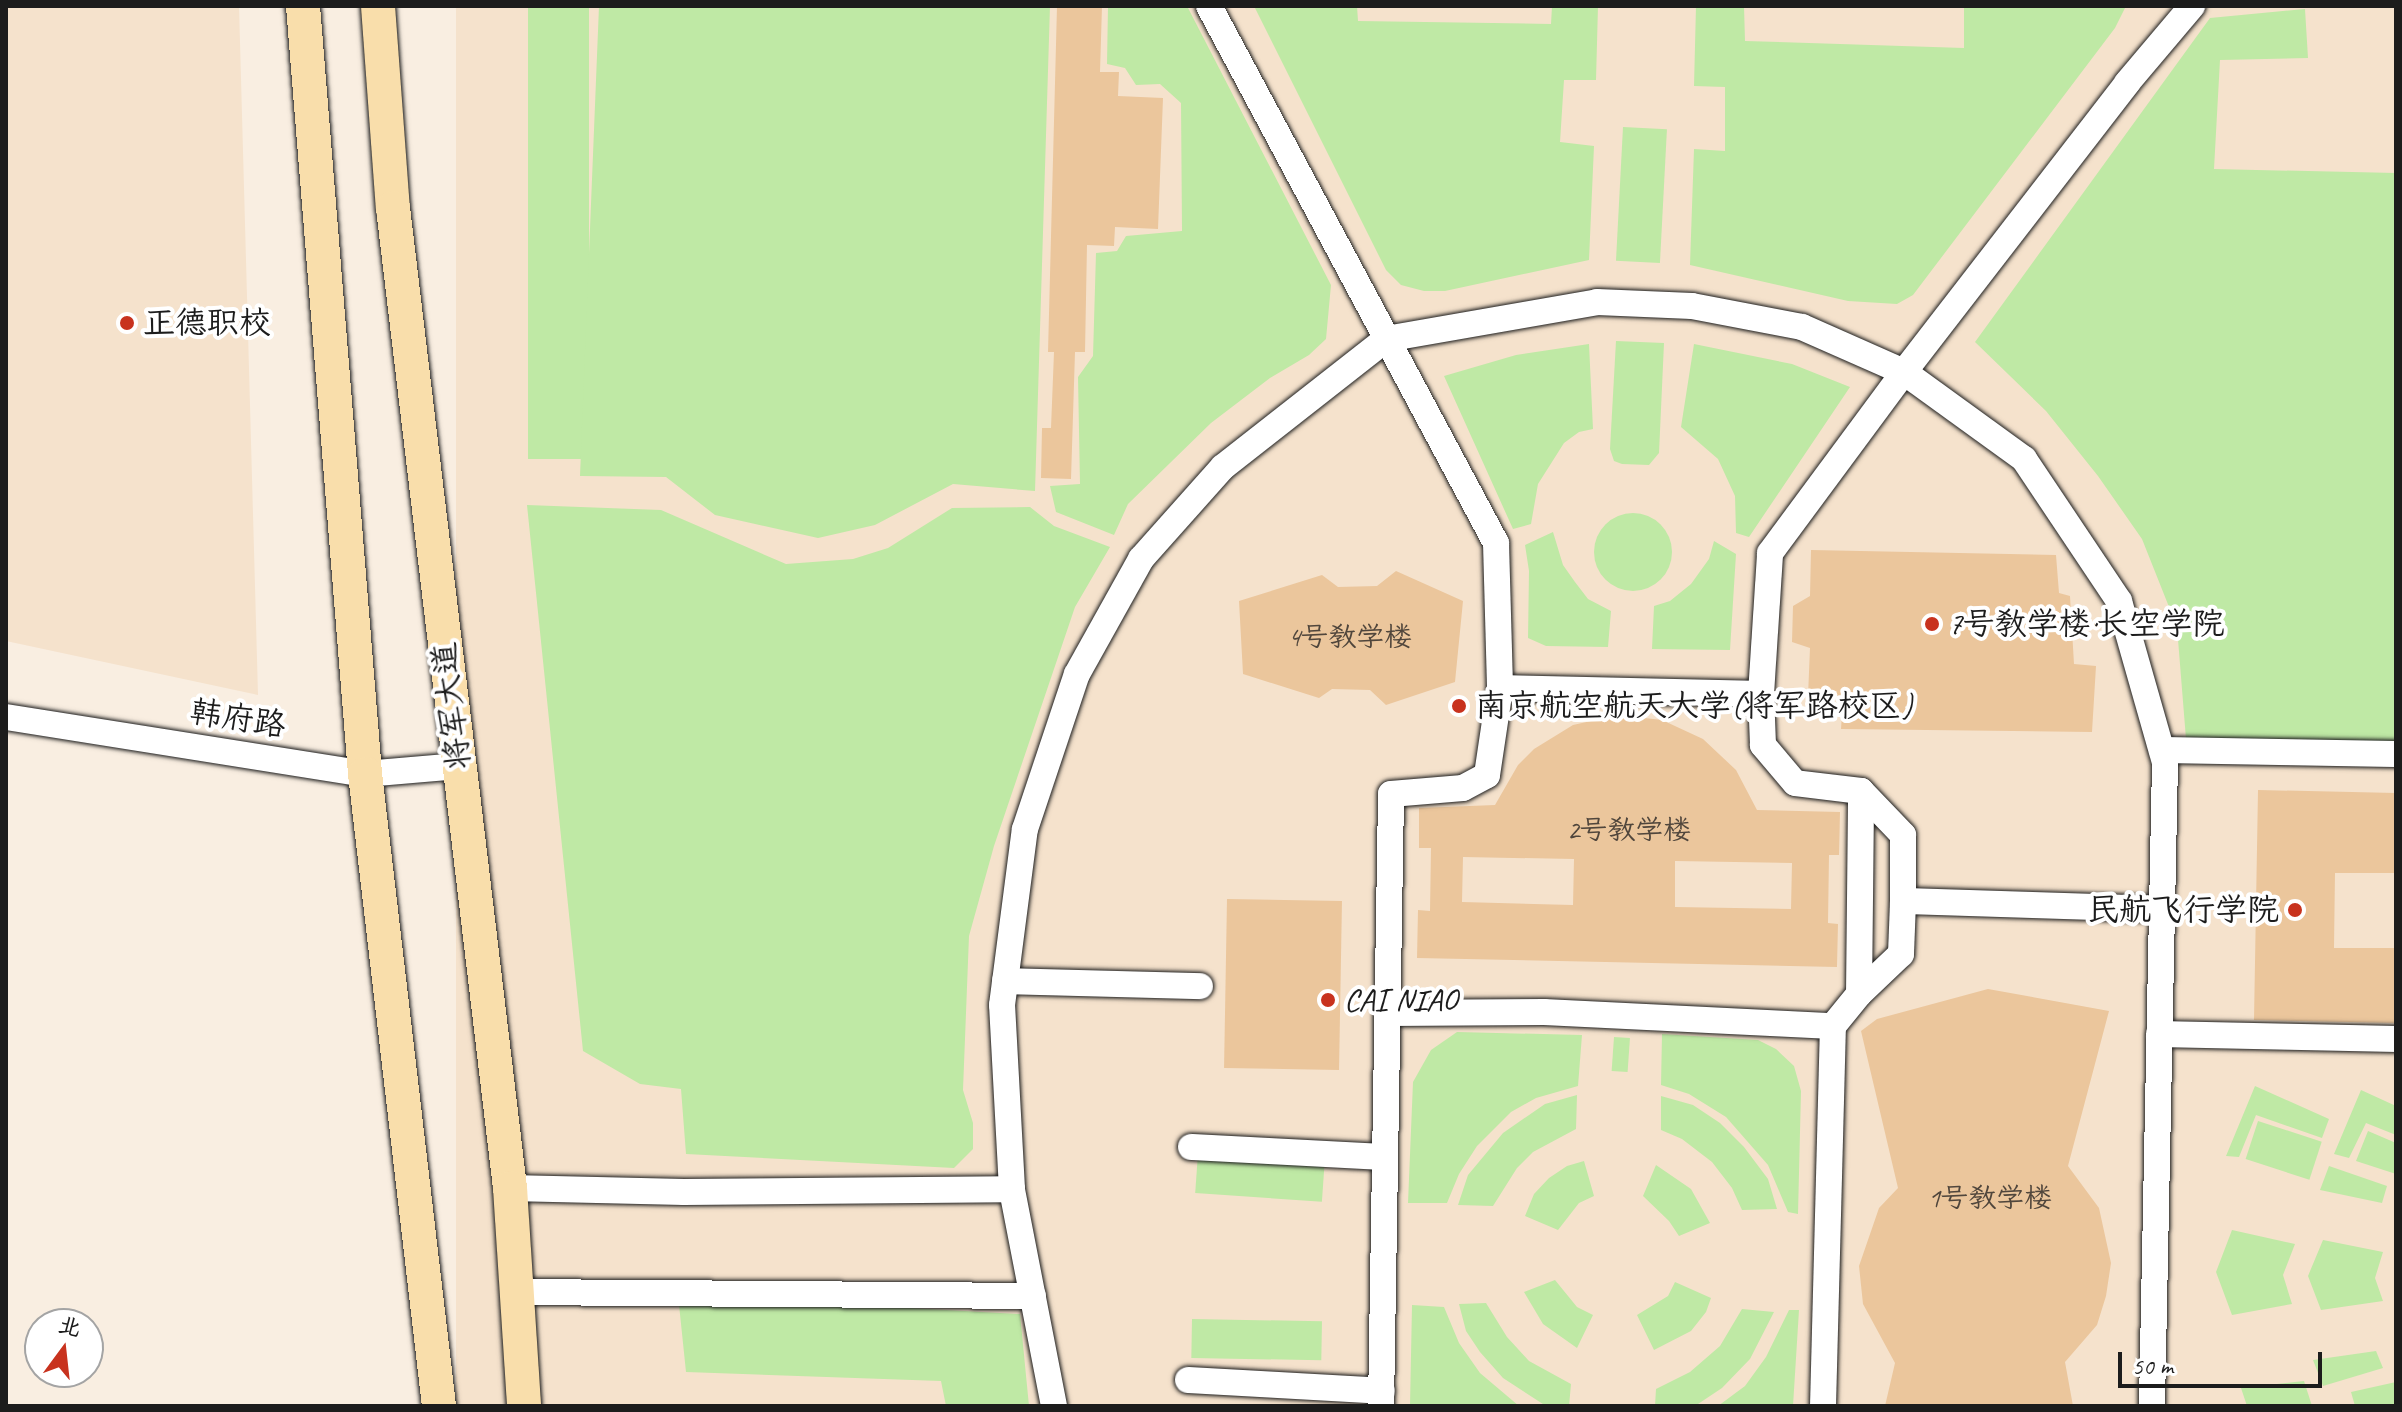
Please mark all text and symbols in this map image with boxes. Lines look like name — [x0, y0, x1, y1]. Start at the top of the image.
place label: 正德职校 — [143, 304, 271, 342]
marker: 正德职校 — [118, 314, 136, 332]
place label: 7号教学楼·长空学院 — [1948, 605, 2224, 643]
marker: 7号教学楼·长空学院 — [1923, 615, 1941, 633]
house number: 4号教学楼 — [1288, 620, 1412, 654]
street label: 将军大道 — [425, 640, 479, 772]
place label: 南京航空航天大学(将军路校区) — [1475, 687, 1912, 725]
street label: 韩府路 — [188, 693, 288, 745]
marker: 南京航空航天大学(将军路校区) — [1450, 697, 1468, 715]
house number: 2号教学楼 — [1567, 813, 1691, 847]
place label: 民航飞行学院 — [2087, 891, 2279, 929]
marker: 民航飞行学院 — [2286, 901, 2304, 919]
place label: CAI NIAO — [1344, 981, 1459, 1019]
marker: CAI NIAO — [1319, 991, 1337, 1009]
house number: 1号教学楼 — [1928, 1181, 2052, 1215]
north arrow — [24, 1308, 104, 1388]
text: 北 — [55, 1310, 84, 1343]
scale bar — [2122, 1336, 2326, 1386]
text: 50 m — [2132, 1351, 2173, 1381]

